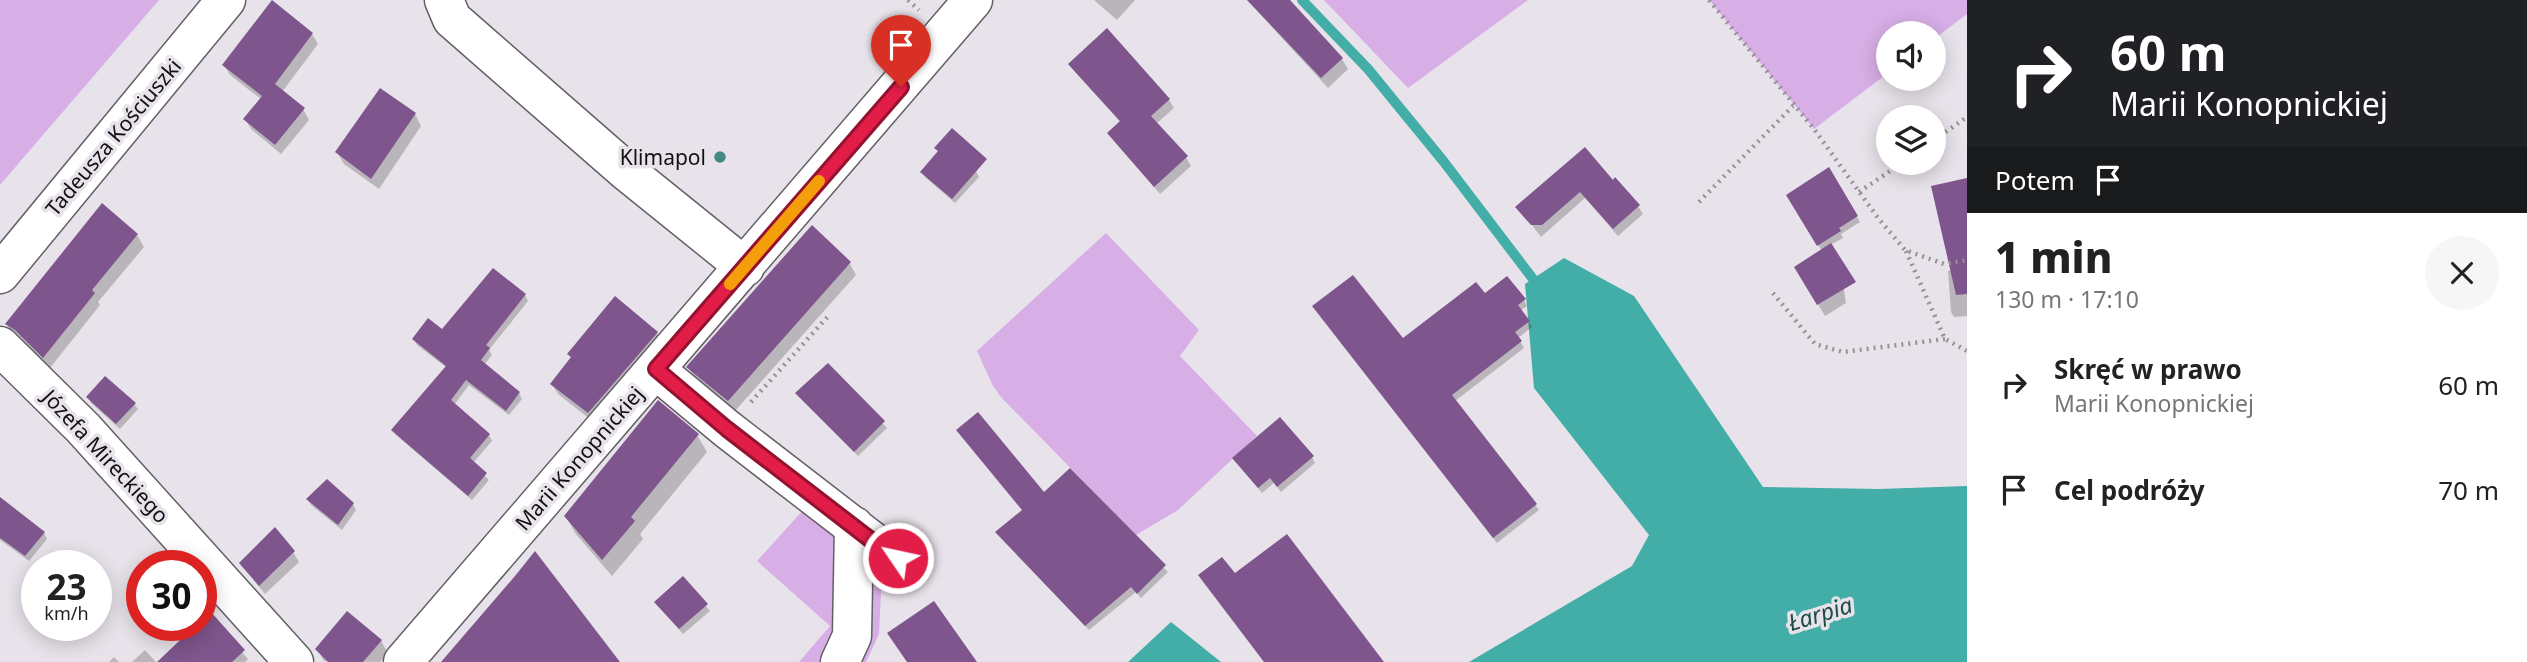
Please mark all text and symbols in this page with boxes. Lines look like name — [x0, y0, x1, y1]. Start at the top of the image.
pin — [871, 15, 931, 87]
text: 60 m — [2110, 19, 2227, 85]
map controls — [1876, 21, 1946, 175]
button: sound — [1876, 21, 1946, 91]
icon: arrive — [882, 26, 920, 64]
icon: right — [1995, 28, 2086, 119]
street label: Tadeusza Kościuszki — [39, 52, 187, 222]
text: Marii Konopnickiej — [2110, 82, 2388, 125]
button: layers — [1876, 105, 1946, 175]
place label: Klimapol — [620, 143, 706, 171]
marker: Klimapol — [712, 149, 728, 165]
icon: arrive — [2089, 161, 2127, 199]
text: Potem — [1995, 162, 2075, 198]
text: 1 min — [1995, 228, 2112, 285]
button: close — [2425, 236, 2499, 310]
text: 130 m · 17:10 — [1995, 283, 2139, 315]
text: Skręć w prawo — [2054, 351, 2242, 387]
icon: right — [1995, 366, 2033, 404]
text: 60 m — [2438, 367, 2499, 403]
street label: Marii Konopnickiej — [509, 380, 649, 536]
street label: Józefa Mireckiego — [35, 382, 175, 529]
text: Marii Konopnickiej — [2054, 387, 2254, 419]
icon: arrive — [1995, 471, 2033, 509]
text: Cel podróży — [2054, 472, 2205, 508]
text: 70 m — [2438, 472, 2499, 508]
position arrow — [861, 521, 935, 595]
speed limit sign: 30 — [126, 550, 217, 641]
text: 23 — [46, 563, 87, 610]
water label: Łarpia — [1784, 588, 1856, 638]
text: km/h — [44, 601, 89, 625]

